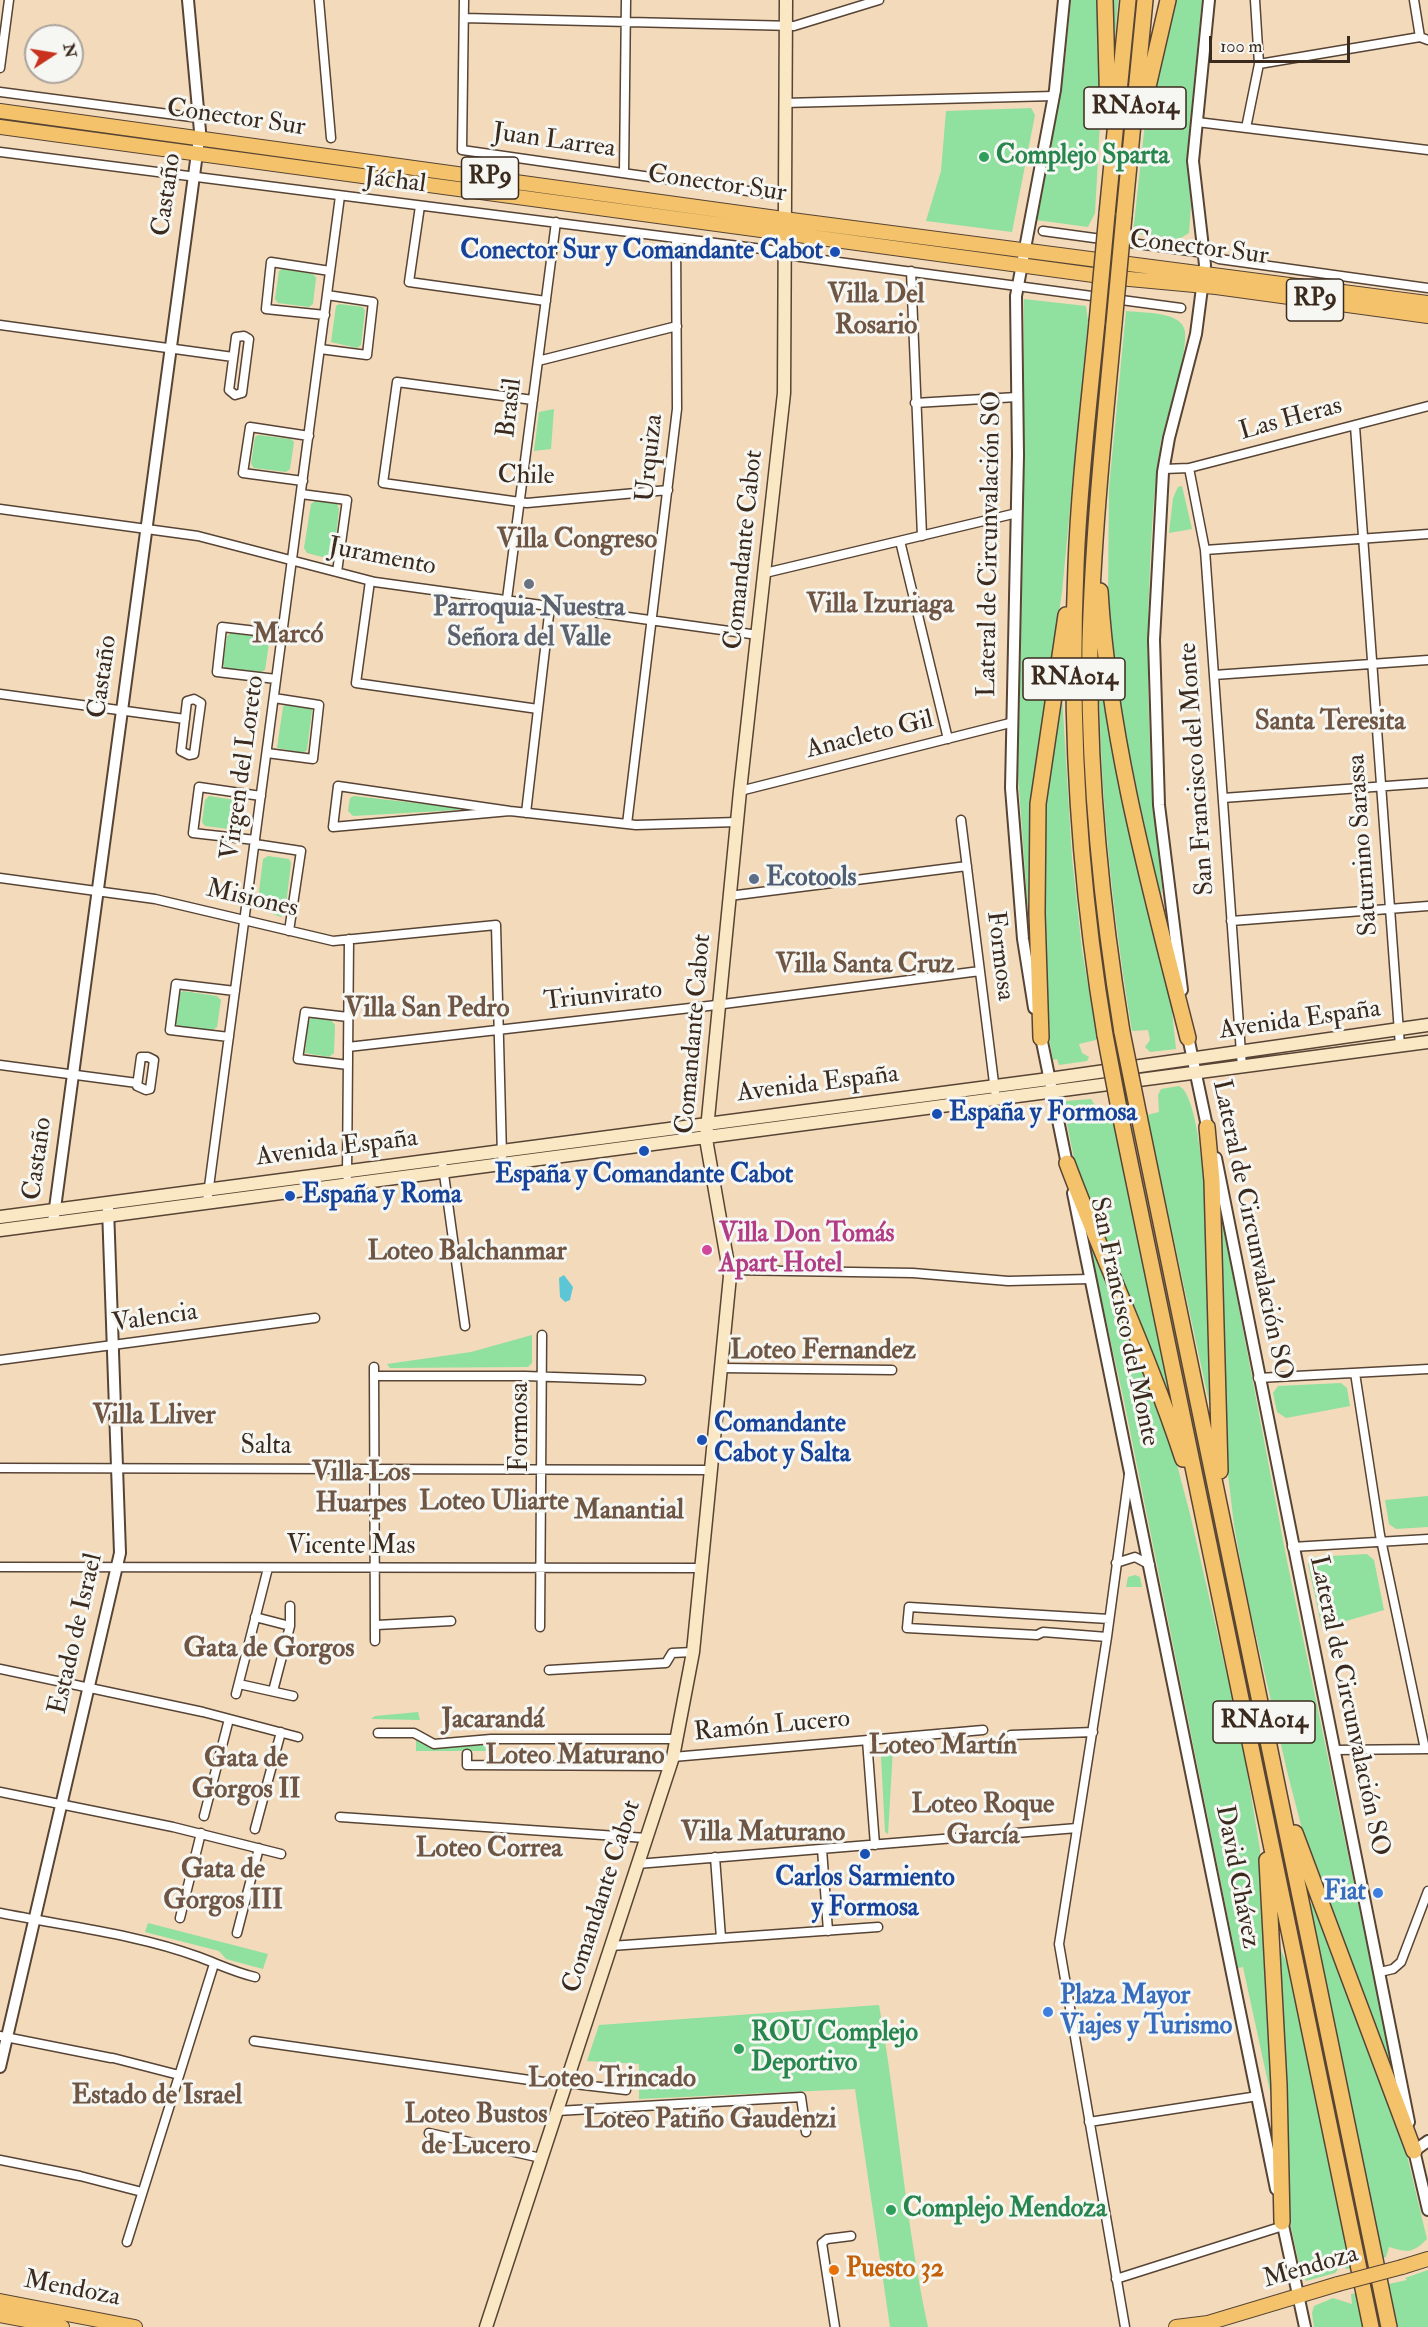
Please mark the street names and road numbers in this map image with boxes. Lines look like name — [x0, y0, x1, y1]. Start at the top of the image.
road number: RNA014 — [1084, 87, 1186, 129]
street label: Conector Sur — [165, 94, 307, 144]
street label: Juan Larrea — [491, 118, 617, 166]
street label: Castaño — [147, 151, 189, 239]
road number: RP9 — [462, 157, 518, 199]
street label: Conector Sur — [646, 160, 788, 210]
street label: Jáchal — [362, 163, 428, 201]
street label: Conector Sur — [1128, 225, 1270, 273]
road number: RP9 — [1286, 279, 1344, 321]
street label: Brasil — [492, 376, 530, 440]
street label: Lateral de Circunvalación SO — [973, 391, 1009, 697]
street label: Las Heras — [1236, 391, 1346, 449]
street label: Urquiza — [631, 413, 671, 503]
street label: Comandante Cabot — [719, 449, 771, 651]
street label: Chile — [497, 461, 555, 493]
street label: Juramento — [326, 532, 438, 584]
street label: Castaño — [83, 633, 125, 721]
street label: San Francisco del Monte — [1174, 641, 1222, 897]
road number: RNA014 — [1023, 658, 1125, 700]
street label: Virgen del Loreto — [216, 674, 272, 862]
street label: Anacleto Gil — [803, 705, 937, 767]
street label: Saturnino Sarassa — [1342, 753, 1386, 937]
street label: Misiones — [203, 874, 301, 926]
street label: Formosa — [978, 909, 1020, 1003]
street label: Comandante Cabot — [671, 933, 719, 1135]
street label: Triunvirato — [542, 975, 664, 1019]
street label: Avenida España — [1217, 994, 1383, 1048]
street label: Avenida España — [735, 1060, 901, 1110]
street label: Lateral de Circunvalación SO — [1204, 1077, 1298, 1383]
street label: Castaño — [18, 1115, 60, 1203]
street label: Avenida España — [254, 1124, 420, 1174]
street label: San Francisco del Monte — [1081, 1195, 1165, 1449]
street label: Valencia — [110, 1298, 200, 1340]
street label: Formosa — [505, 1382, 537, 1472]
street label: Salta — [241, 1431, 291, 1463]
street label: Vicente Mas — [286, 1531, 416, 1563]
street label: Estado de Israel — [43, 1551, 111, 1717]
street label: Lateral de Circunvalación SO — [1301, 1553, 1395, 1859]
road number: RNA014 — [1213, 1701, 1315, 1743]
street label: Ramón Lucero — [693, 1705, 851, 1749]
street label: Comandante Cabot — [557, 1797, 649, 1997]
street label: David Chávez — [1207, 1803, 1265, 1951]
street label: Mendoza — [1260, 2240, 1362, 2296]
street label: Mendoza — [21, 2265, 123, 2315]

